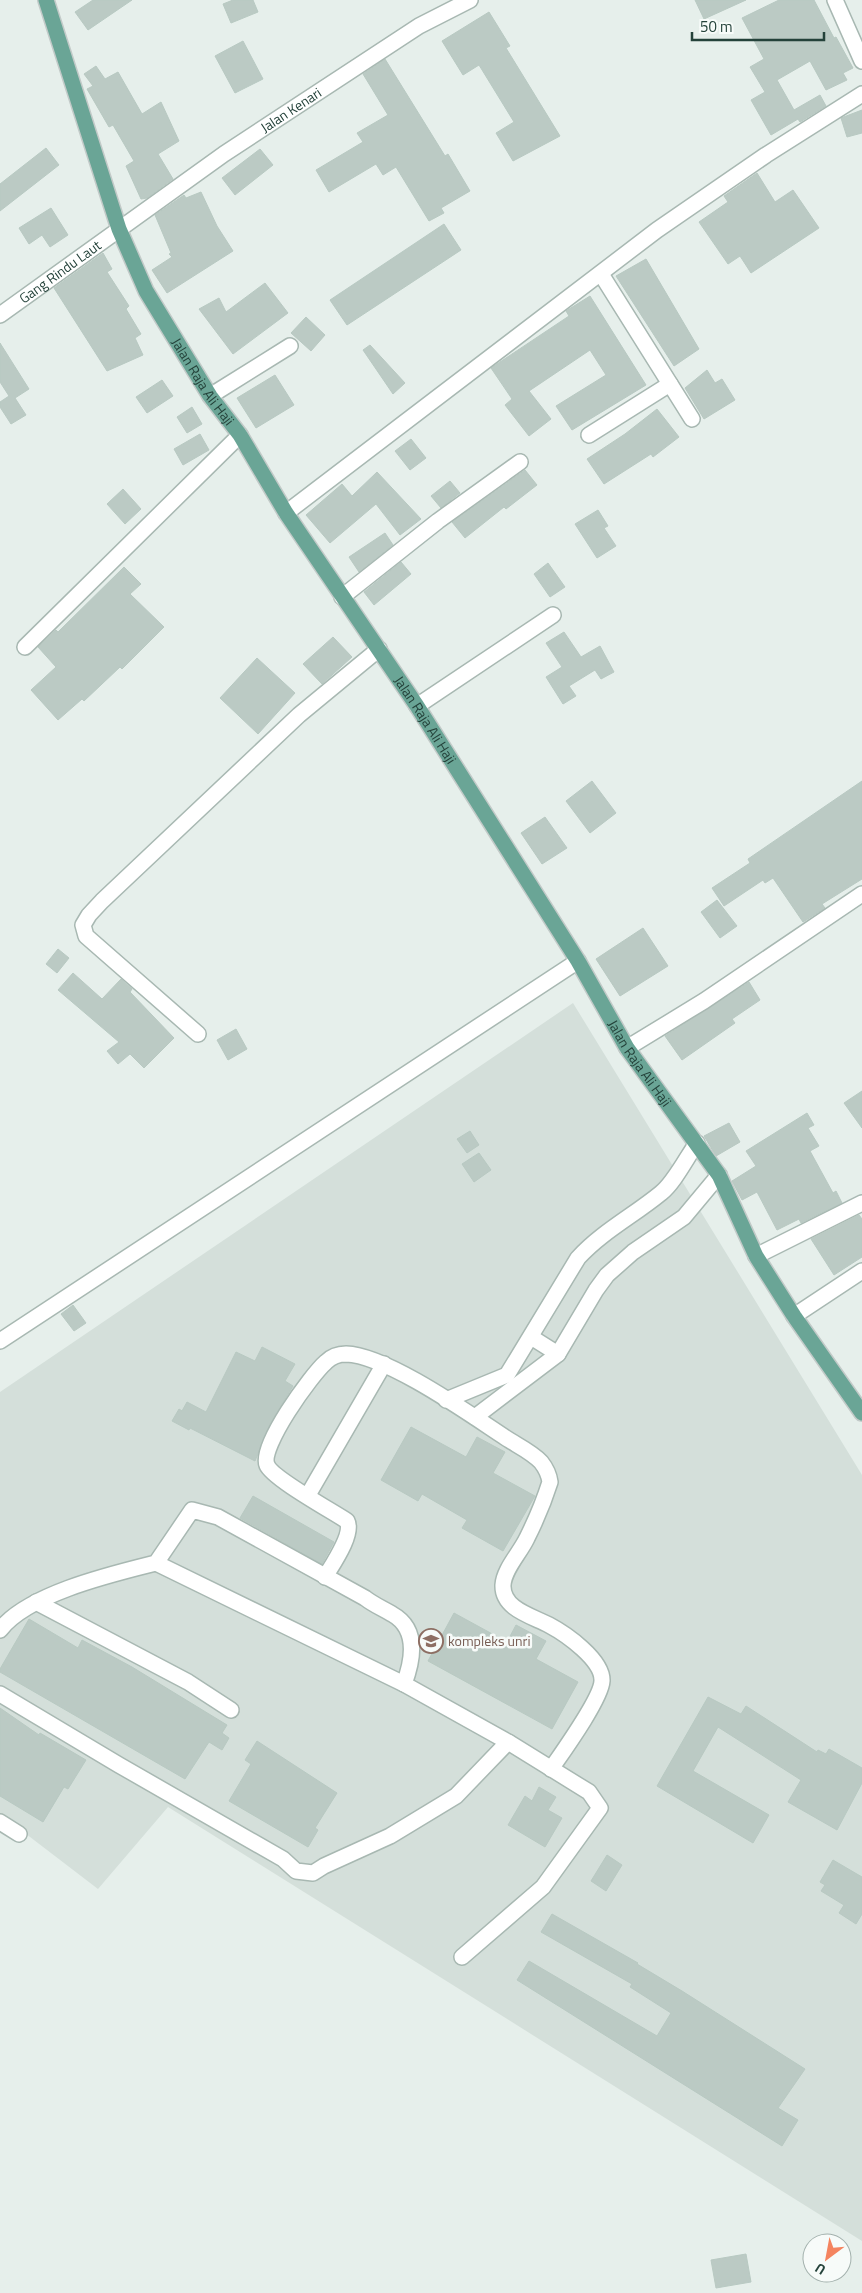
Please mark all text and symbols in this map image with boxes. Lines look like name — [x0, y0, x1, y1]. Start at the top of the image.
scale bar — [692, 10, 824, 42]
text: 50 m — [700, 15, 733, 38]
street label: Jalan Kenari — [256, 82, 325, 137]
street label: Gang Rindu Laut — [14, 235, 105, 308]
street label: Jalan Raja Ali Haji — [167, 333, 240, 430]
street label: Jalan Raja Ali Haji — [389, 671, 462, 768]
street label: Jalan Raja Ali Haji — [603, 1016, 677, 1111]
school or university icon: kompleks unri — [418, 1628, 444, 1654]
place label: kompleks unri — [448, 1630, 530, 1651]
north arrow — [802, 2233, 852, 2283]
text: U — [810, 2258, 829, 2281]

